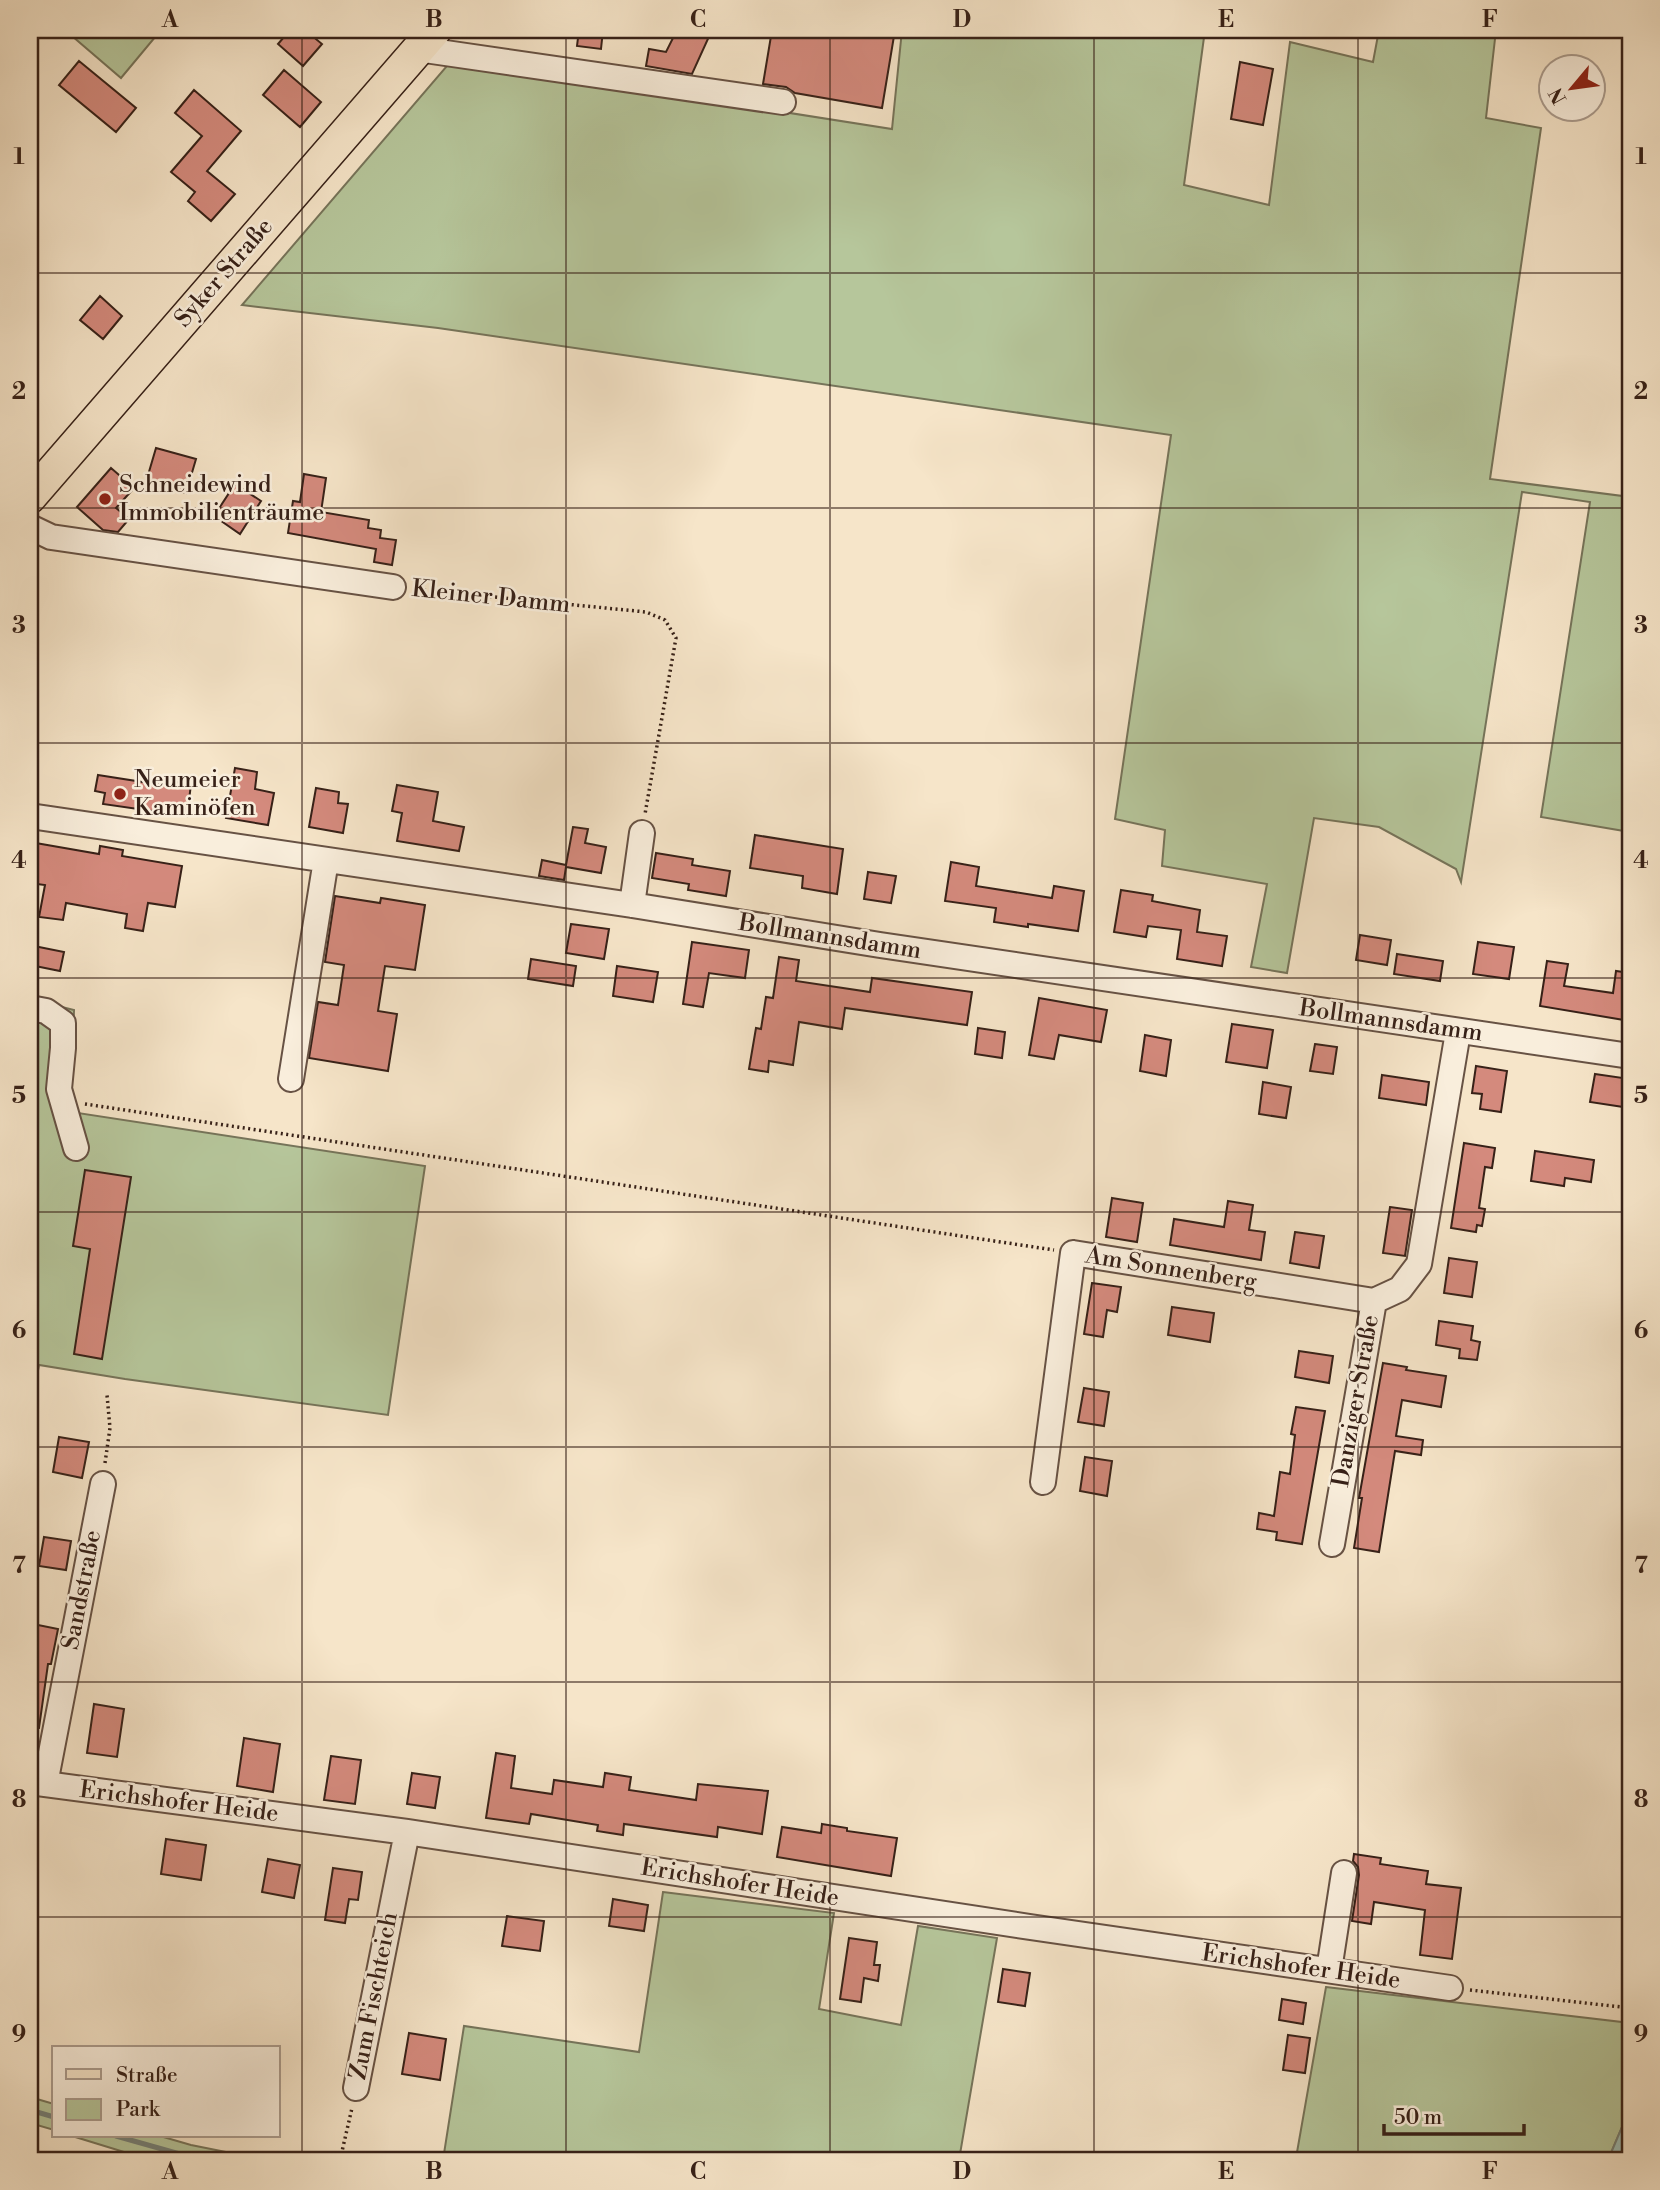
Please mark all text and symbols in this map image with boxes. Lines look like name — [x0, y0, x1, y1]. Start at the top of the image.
text: A — [161, 6, 179, 34]
text: B — [425, 6, 443, 34]
text: C — [690, 6, 706, 34]
text: D — [953, 6, 971, 34]
text: E — [1218, 6, 1234, 34]
text: F — [1482, 6, 1498, 34]
north arrow — [1538, 52, 1608, 122]
text: N — [1544, 83, 1572, 108]
text: 1 — [13, 143, 25, 171]
text: 1 — [1635, 143, 1647, 171]
street label: Syker Straße — [168, 212, 280, 334]
text: 2 — [12, 378, 26, 406]
text: 2 — [1634, 378, 1648, 406]
place label: Schneidewind Immobilienträume — [119, 470, 324, 528]
marker: Schneidewind Immobilienträume — [97, 491, 113, 507]
street label: Kleiner Damm — [410, 574, 572, 620]
text: 3 — [12, 612, 26, 640]
text: 3 — [1634, 612, 1648, 640]
place label: Neumeier Kaminöfen — [134, 765, 256, 823]
marker: Neumeier Kaminöfen — [112, 786, 128, 802]
text: 4 — [11, 847, 27, 875]
text: 4 — [1633, 847, 1649, 875]
street label: Bollmannsdamm — [735, 908, 924, 966]
street label: Bollmannsdamm — [1296, 993, 1485, 1049]
text: 5 — [12, 1082, 26, 1110]
text: 5 — [1634, 1082, 1648, 1110]
street label: Am Sonnenberg — [1082, 1240, 1259, 1297]
street label: Danziger Straße — [1326, 1313, 1386, 1489]
text: 6 — [12, 1317, 26, 1345]
text: 6 — [1634, 1317, 1648, 1345]
street label: Sandstraße — [56, 1528, 108, 1652]
text: 7 — [12, 1552, 26, 1580]
text: 7 — [1634, 1552, 1648, 1580]
street label: Erichshofer Heide — [78, 1775, 280, 1829]
text: 8 — [12, 1786, 26, 1814]
text: 8 — [1634, 1786, 1648, 1814]
street label: Erichshofer Heide — [639, 1853, 841, 1913]
street label: Zum Fischteich — [343, 1910, 405, 2082]
street label: Erichshofer Heide — [1200, 1938, 1402, 1996]
text: 9 — [12, 2021, 26, 2049]
text: 9 — [1634, 2021, 1648, 2049]
legend — [52, 2046, 280, 2138]
text: Straße — [116, 2063, 178, 2089]
scale bar — [1384, 2092, 1524, 2136]
text: Park — [116, 2097, 161, 2123]
text: 50 m — [1394, 2105, 1442, 2131]
text: A — [161, 2158, 179, 2186]
text: B — [425, 2158, 443, 2186]
text: C — [690, 2158, 706, 2186]
text: D — [953, 2158, 971, 2186]
text: E — [1218, 2158, 1234, 2186]
text: F — [1482, 2158, 1498, 2186]

